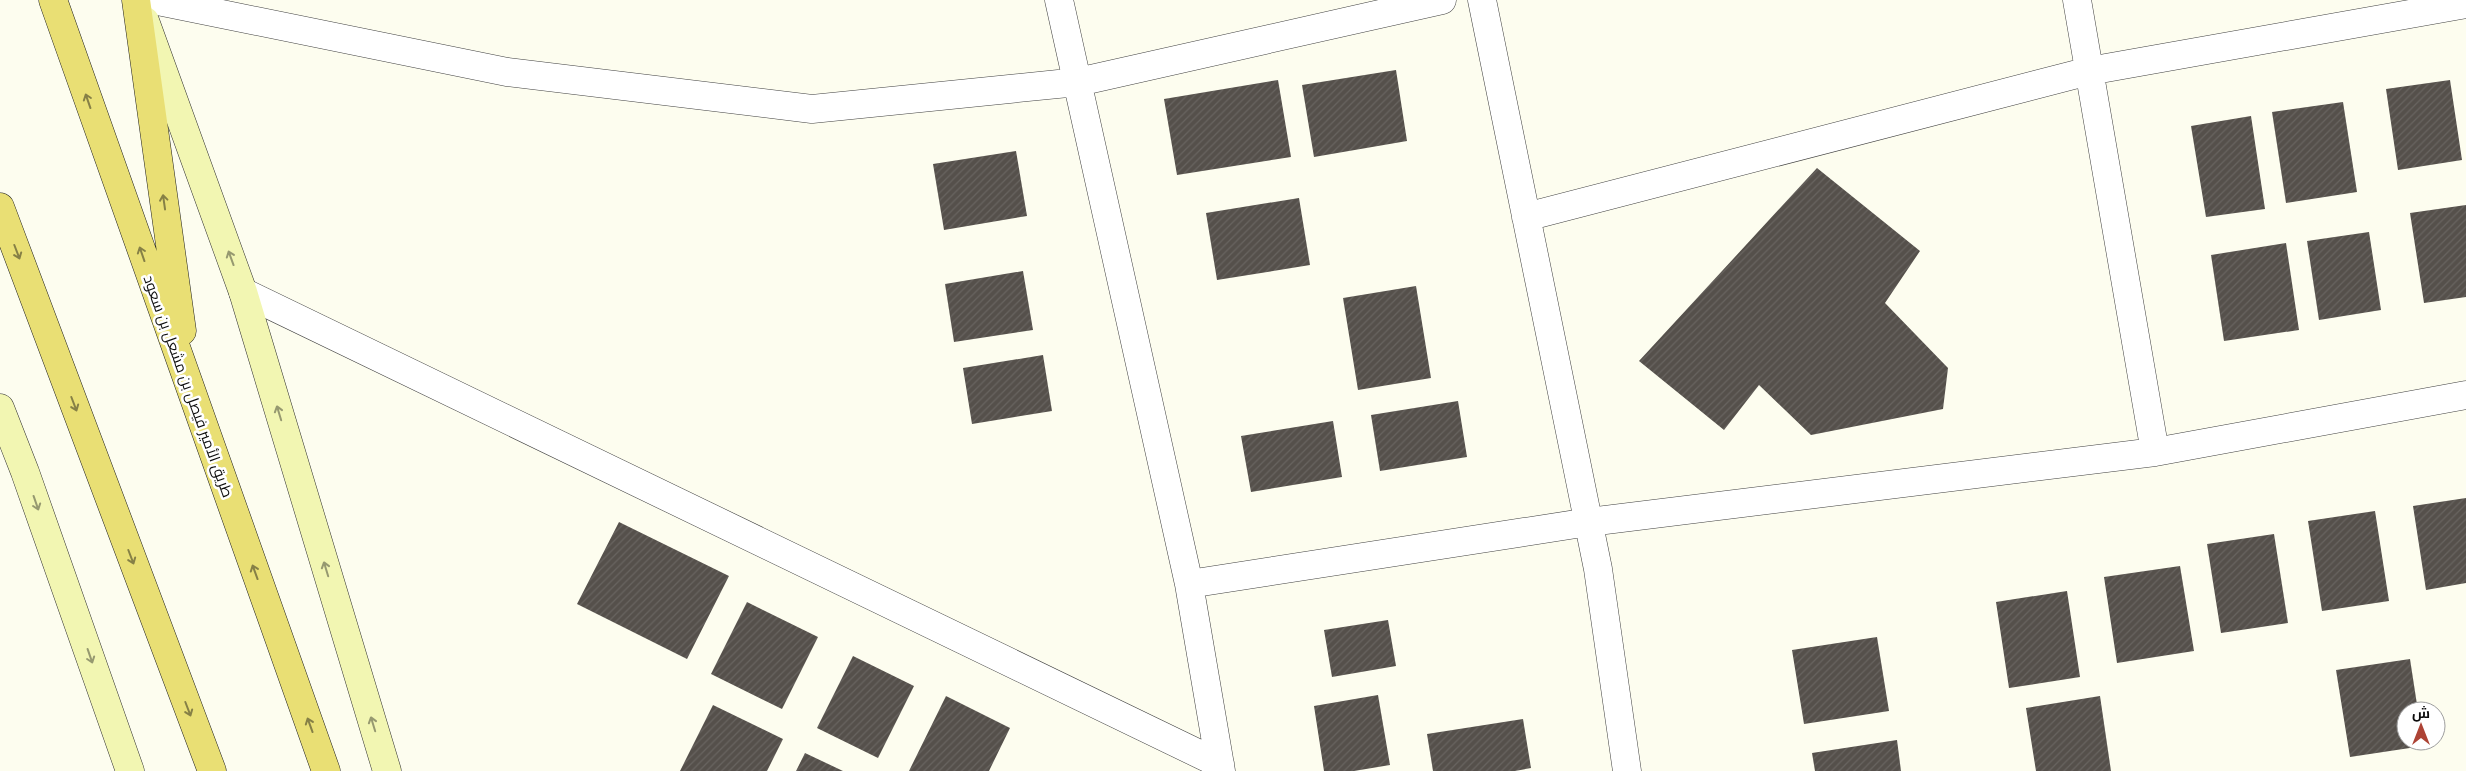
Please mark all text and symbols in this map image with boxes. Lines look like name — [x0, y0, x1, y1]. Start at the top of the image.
one-way arrow — [83, 93, 92, 109]
one-way arrow — [159, 195, 169, 211]
one-way arrow — [13, 244, 22, 260]
one-way arrow — [137, 247, 146, 262]
one-way arrow — [225, 250, 235, 266]
street label: طريق الأمير فيصل بن مشعل بن سعود — [138, 272, 239, 500]
one-way arrow — [70, 396, 79, 412]
one-way arrow — [274, 406, 284, 422]
one-way arrow — [32, 495, 41, 510]
one-way arrow — [127, 548, 136, 564]
one-way arrow — [321, 561, 331, 577]
one-way arrow — [250, 565, 259, 580]
one-way arrow — [86, 648, 95, 663]
one-way arrow — [184, 701, 193, 716]
north arrow — [2396, 701, 2446, 751]
text: ش — [2412, 703, 2430, 722]
one-way arrow — [368, 717, 378, 733]
one-way arrow — [305, 718, 314, 733]

